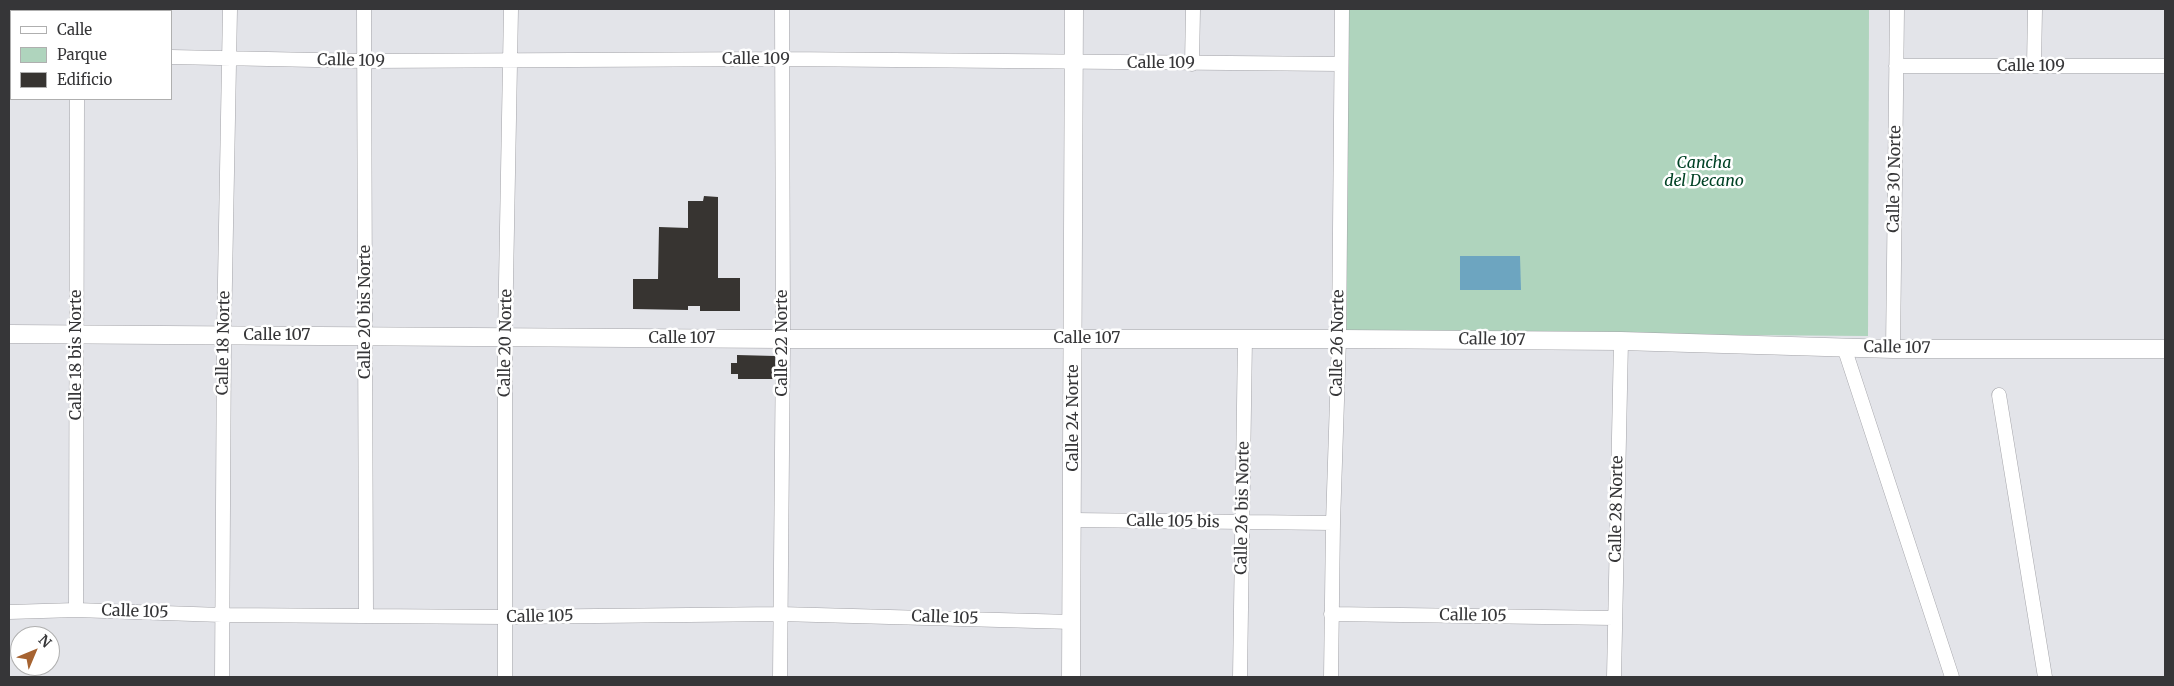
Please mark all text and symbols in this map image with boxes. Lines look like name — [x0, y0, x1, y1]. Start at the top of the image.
legend — [10, 10, 172, 100]
text: Calle — [57, 20, 92, 39]
text: Parque — [57, 45, 107, 64]
street label: Calle 109 — [722, 49, 790, 69]
street label: Calle 109 — [317, 51, 385, 71]
street label: Calle 109 — [1127, 53, 1195, 73]
street label: Calle 109 — [1997, 56, 2065, 76]
text: Edificio — [57, 70, 112, 89]
street label: Calle 30 Norte — [1884, 125, 1906, 233]
park label: Cancha del Decano — [1664, 153, 1744, 191]
street label: Calle 20 bis Norte — [355, 245, 375, 379]
street label: Calle 20 Norte — [495, 289, 517, 397]
street label: Calle 26 Norte — [1327, 289, 1349, 397]
street label: Calle 18 bis Norte — [66, 290, 86, 420]
street label: Calle 22 Norte — [772, 290, 792, 396]
street label: Calle 18 Norte — [213, 291, 235, 395]
street label: Calle 107 — [244, 325, 310, 345]
street label: Calle 107 — [649, 328, 715, 348]
street label: Calle 107 — [1054, 328, 1120, 348]
street label: Calle 107 — [1458, 330, 1526, 350]
street label: Calle 107 — [1863, 338, 1931, 358]
street label: Calle 24 Norte — [1063, 364, 1083, 472]
street label: Calle 26 bis Norte — [1232, 441, 1254, 575]
street label: Calle 28 Norte — [1606, 455, 1628, 563]
street label: Calle 105 bis — [1126, 512, 1220, 532]
street label: Calle 105 — [101, 601, 169, 623]
street label: Calle 105 — [1439, 606, 1507, 626]
street label: Calle 105 — [506, 607, 574, 627]
street label: Calle 105 — [911, 607, 979, 629]
north arrow — [10, 626, 60, 676]
text: N — [35, 631, 55, 651]

